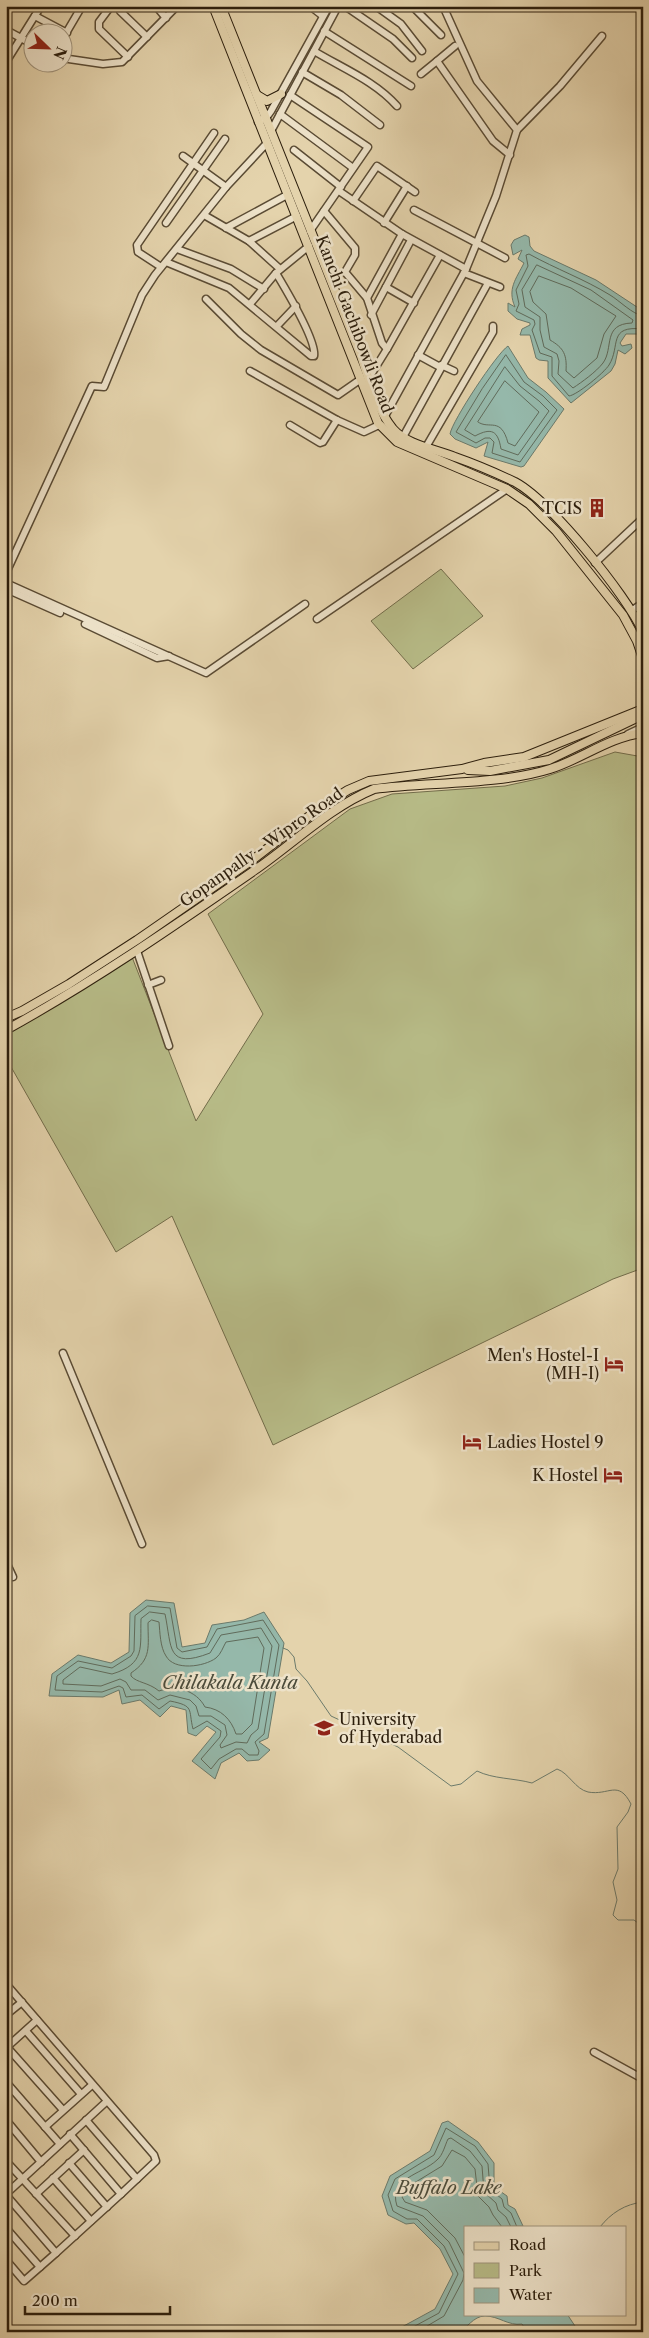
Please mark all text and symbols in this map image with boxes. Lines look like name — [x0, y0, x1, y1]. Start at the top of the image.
north arrow — [22, 22, 72, 72]
text: N — [49, 44, 71, 62]
street label: Kanchi Gachibowli Road — [312, 232, 398, 416]
building icon: TCIS — [586, 497, 608, 519]
place label: TCIS — [542, 498, 582, 518]
street label: Gopanpally - Wipro Road — [175, 783, 347, 911]
place label: Men's Hostel-I (MH-I) — [487, 1345, 599, 1383]
hotel icon: Men's Hostel-I (MH-I) — [603, 1353, 625, 1375]
hotel icon: Ladies Hostel 9 — [461, 1431, 483, 1453]
place label: Ladies Hostel 9 — [487, 1432, 604, 1452]
hotel icon: K Hostel — [602, 1464, 624, 1486]
place label: K Hostel — [532, 1465, 598, 1485]
water label: Chilakala Kunta — [162, 1672, 298, 1694]
place label: University of Hyderabad — [339, 1709, 442, 1747]
school or university icon: University of Hyderabad — [313, 1717, 335, 1739]
water label: Buffalo Lake — [394, 2177, 503, 2199]
legend — [464, 2226, 626, 2316]
text: Road — [509, 2235, 546, 2254]
text: Park — [509, 2261, 543, 2280]
scale bar — [25, 2283, 170, 2315]
text: Water — [508, 2285, 553, 2304]
text: 200 m — [32, 2291, 78, 2310]

